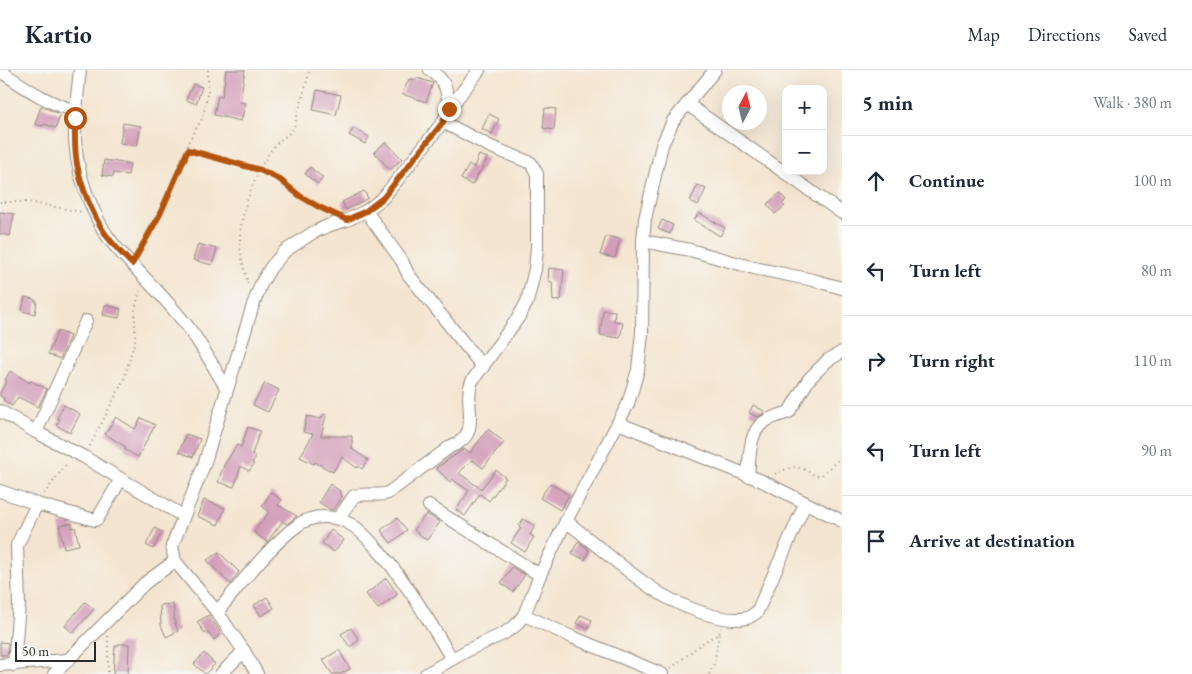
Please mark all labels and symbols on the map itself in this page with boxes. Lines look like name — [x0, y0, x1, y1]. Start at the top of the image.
north arrow — [722, 85, 767, 130]
route end — [438, 98, 461, 121]
route start — [64, 107, 87, 130]
scale bar — [15, 639, 96, 662]

